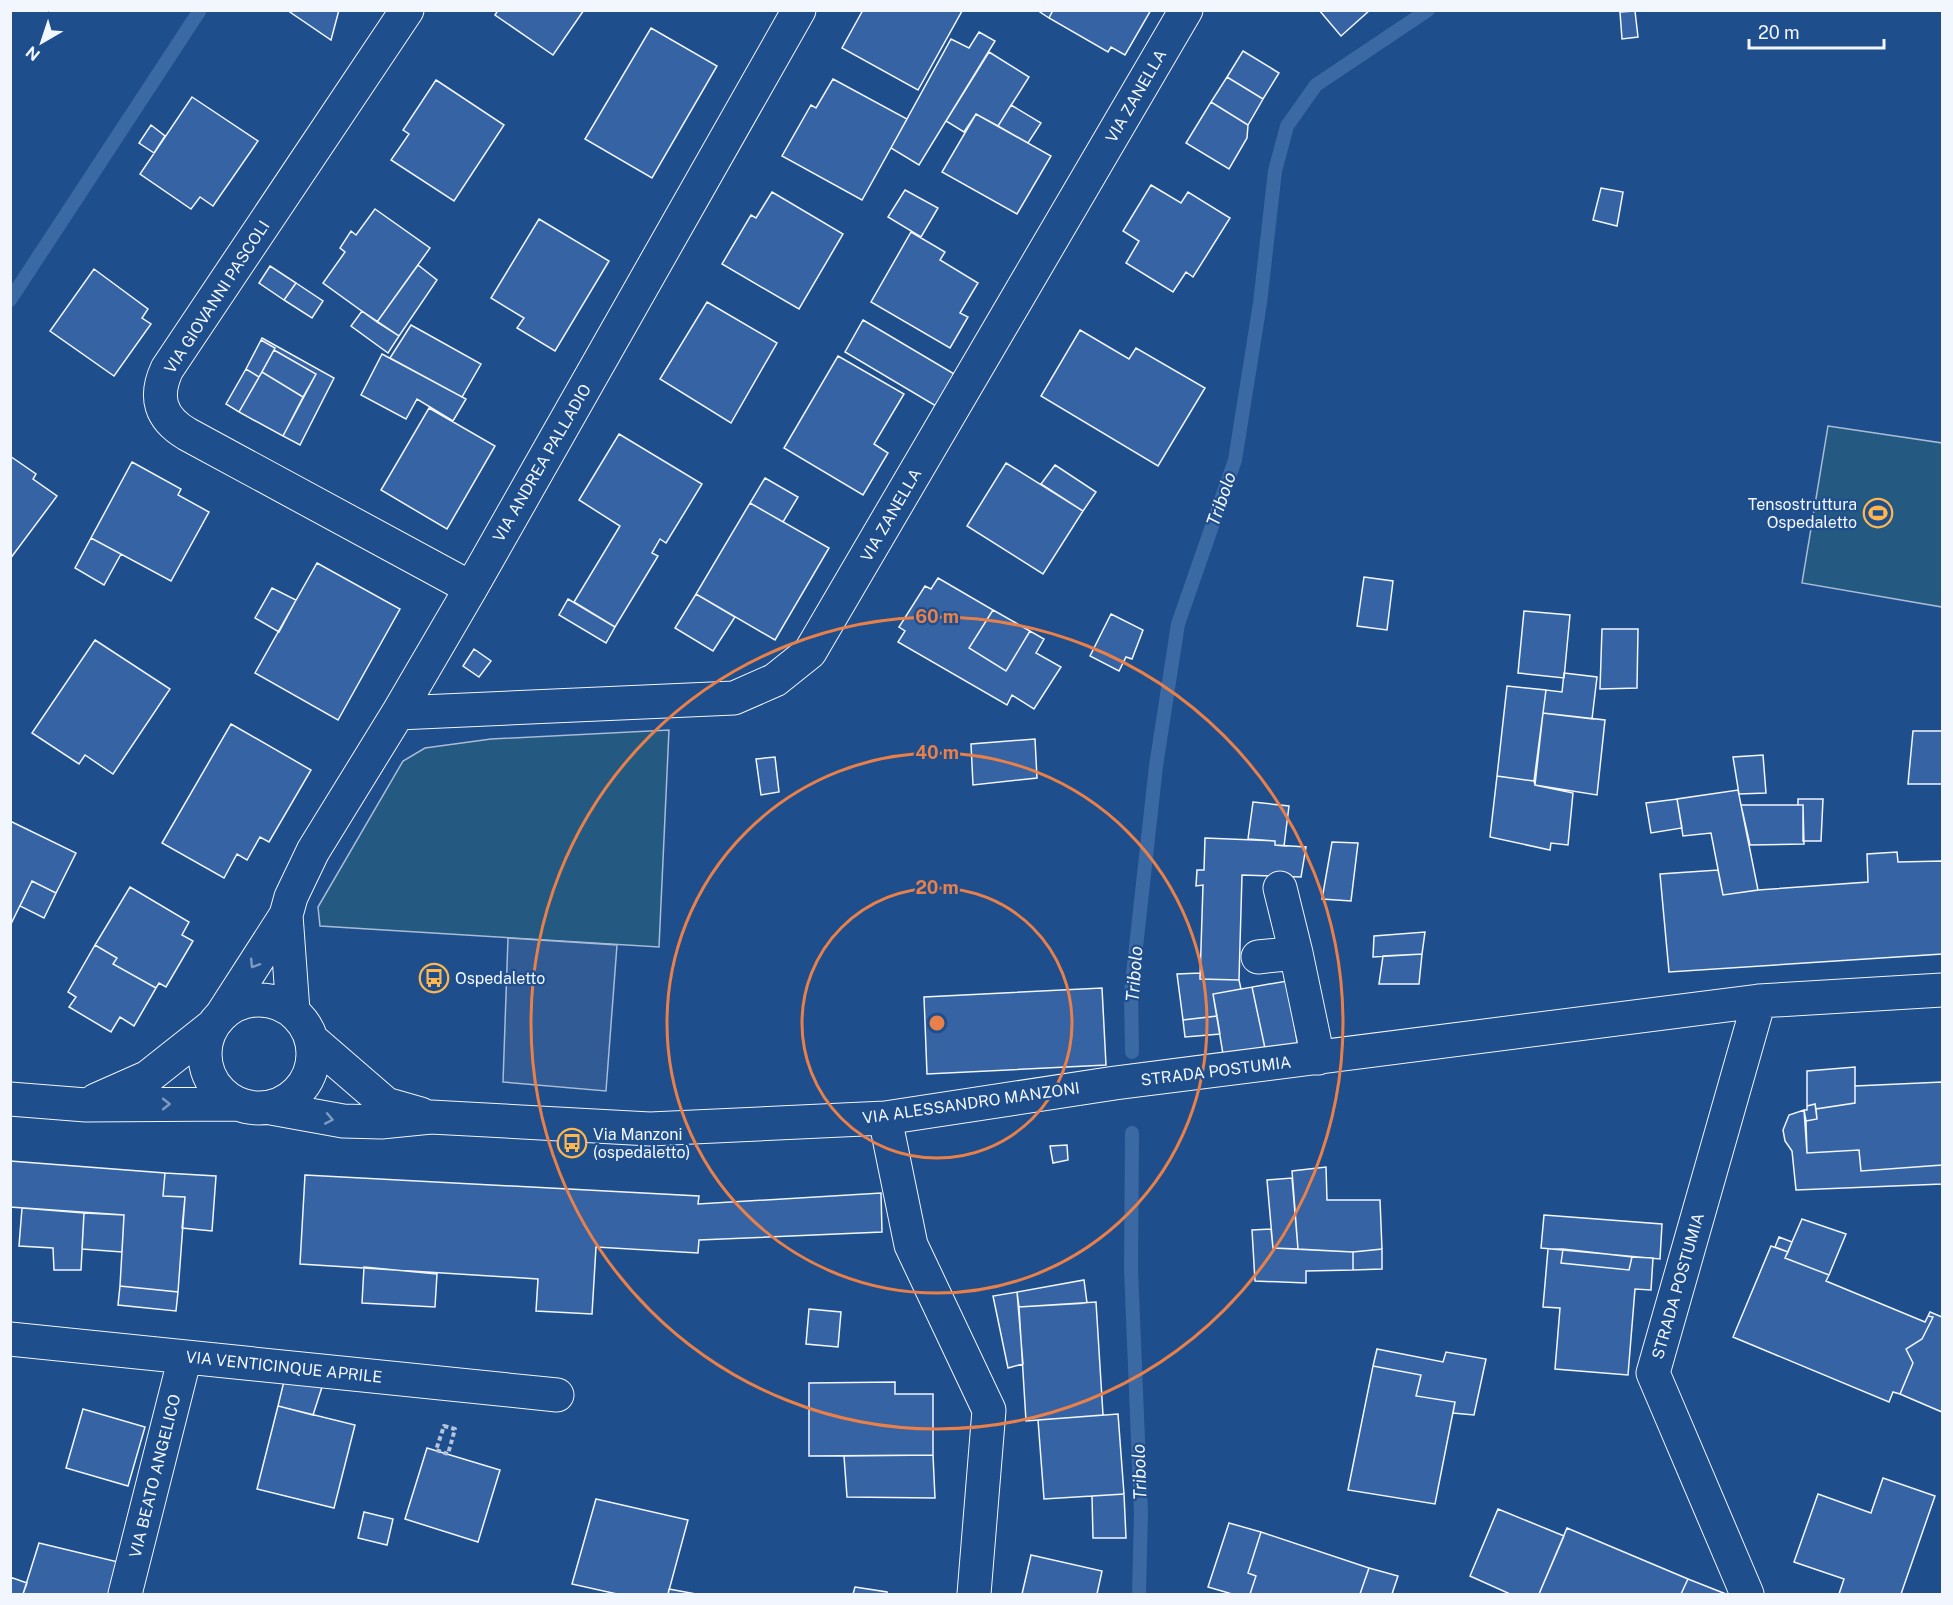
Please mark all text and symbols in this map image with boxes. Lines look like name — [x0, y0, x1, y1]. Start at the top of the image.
north arrow — [12, 12, 72, 72]
scale bar — [1749, 12, 1884, 50]
text: 20 m — [1758, 22, 1800, 43]
text: N — [22, 42, 44, 65]
street label: VIA ZANELLA — [1102, 46, 1170, 146]
street label: VIA GIOVANNI PASCOLI — [160, 217, 274, 377]
street label: VIA ANDREA PALLADIO — [489, 381, 595, 545]
street label: VIA ZANELLA — [857, 465, 925, 565]
water label: Tribolo — [1202, 469, 1240, 529]
place label: Tensostruttura Ospedaletto — [1748, 495, 1857, 532]
sports icon: Tensostruttura Ospedaletto — [1862, 497, 1894, 529]
text: 60 m — [915, 606, 959, 627]
text: 40 m — [915, 742, 959, 763]
text: 20 m — [915, 877, 959, 898]
water label: Tribolo — [1122, 945, 1146, 1003]
one-way arrow — [250, 958, 262, 968]
bus stop icon: Ospedaletto — [418, 962, 450, 994]
place label: Ospedaletto — [455, 969, 545, 988]
centre of rings — [927, 1013, 947, 1033]
street label: STRADA POSTUMIA — [1140, 1052, 1292, 1090]
street label: VIA ALESSANDRO MANZONI — [861, 1078, 1081, 1128]
one-way arrow — [161, 1098, 170, 1111]
one-way arrow — [323, 1112, 333, 1125]
place label: Via Manzoni (ospedaletto) — [593, 1125, 690, 1162]
bus stop icon: Via Manzoni (ospedaletto) — [556, 1127, 588, 1159]
street label: STRADA POSTUMIA — [1648, 1211, 1708, 1361]
street label: VIA VENTICINQUE APRILE — [185, 1347, 383, 1387]
street label: VIA BEATO ANGELICO — [125, 1392, 185, 1560]
water label: Tribolo — [1128, 1443, 1150, 1500]

